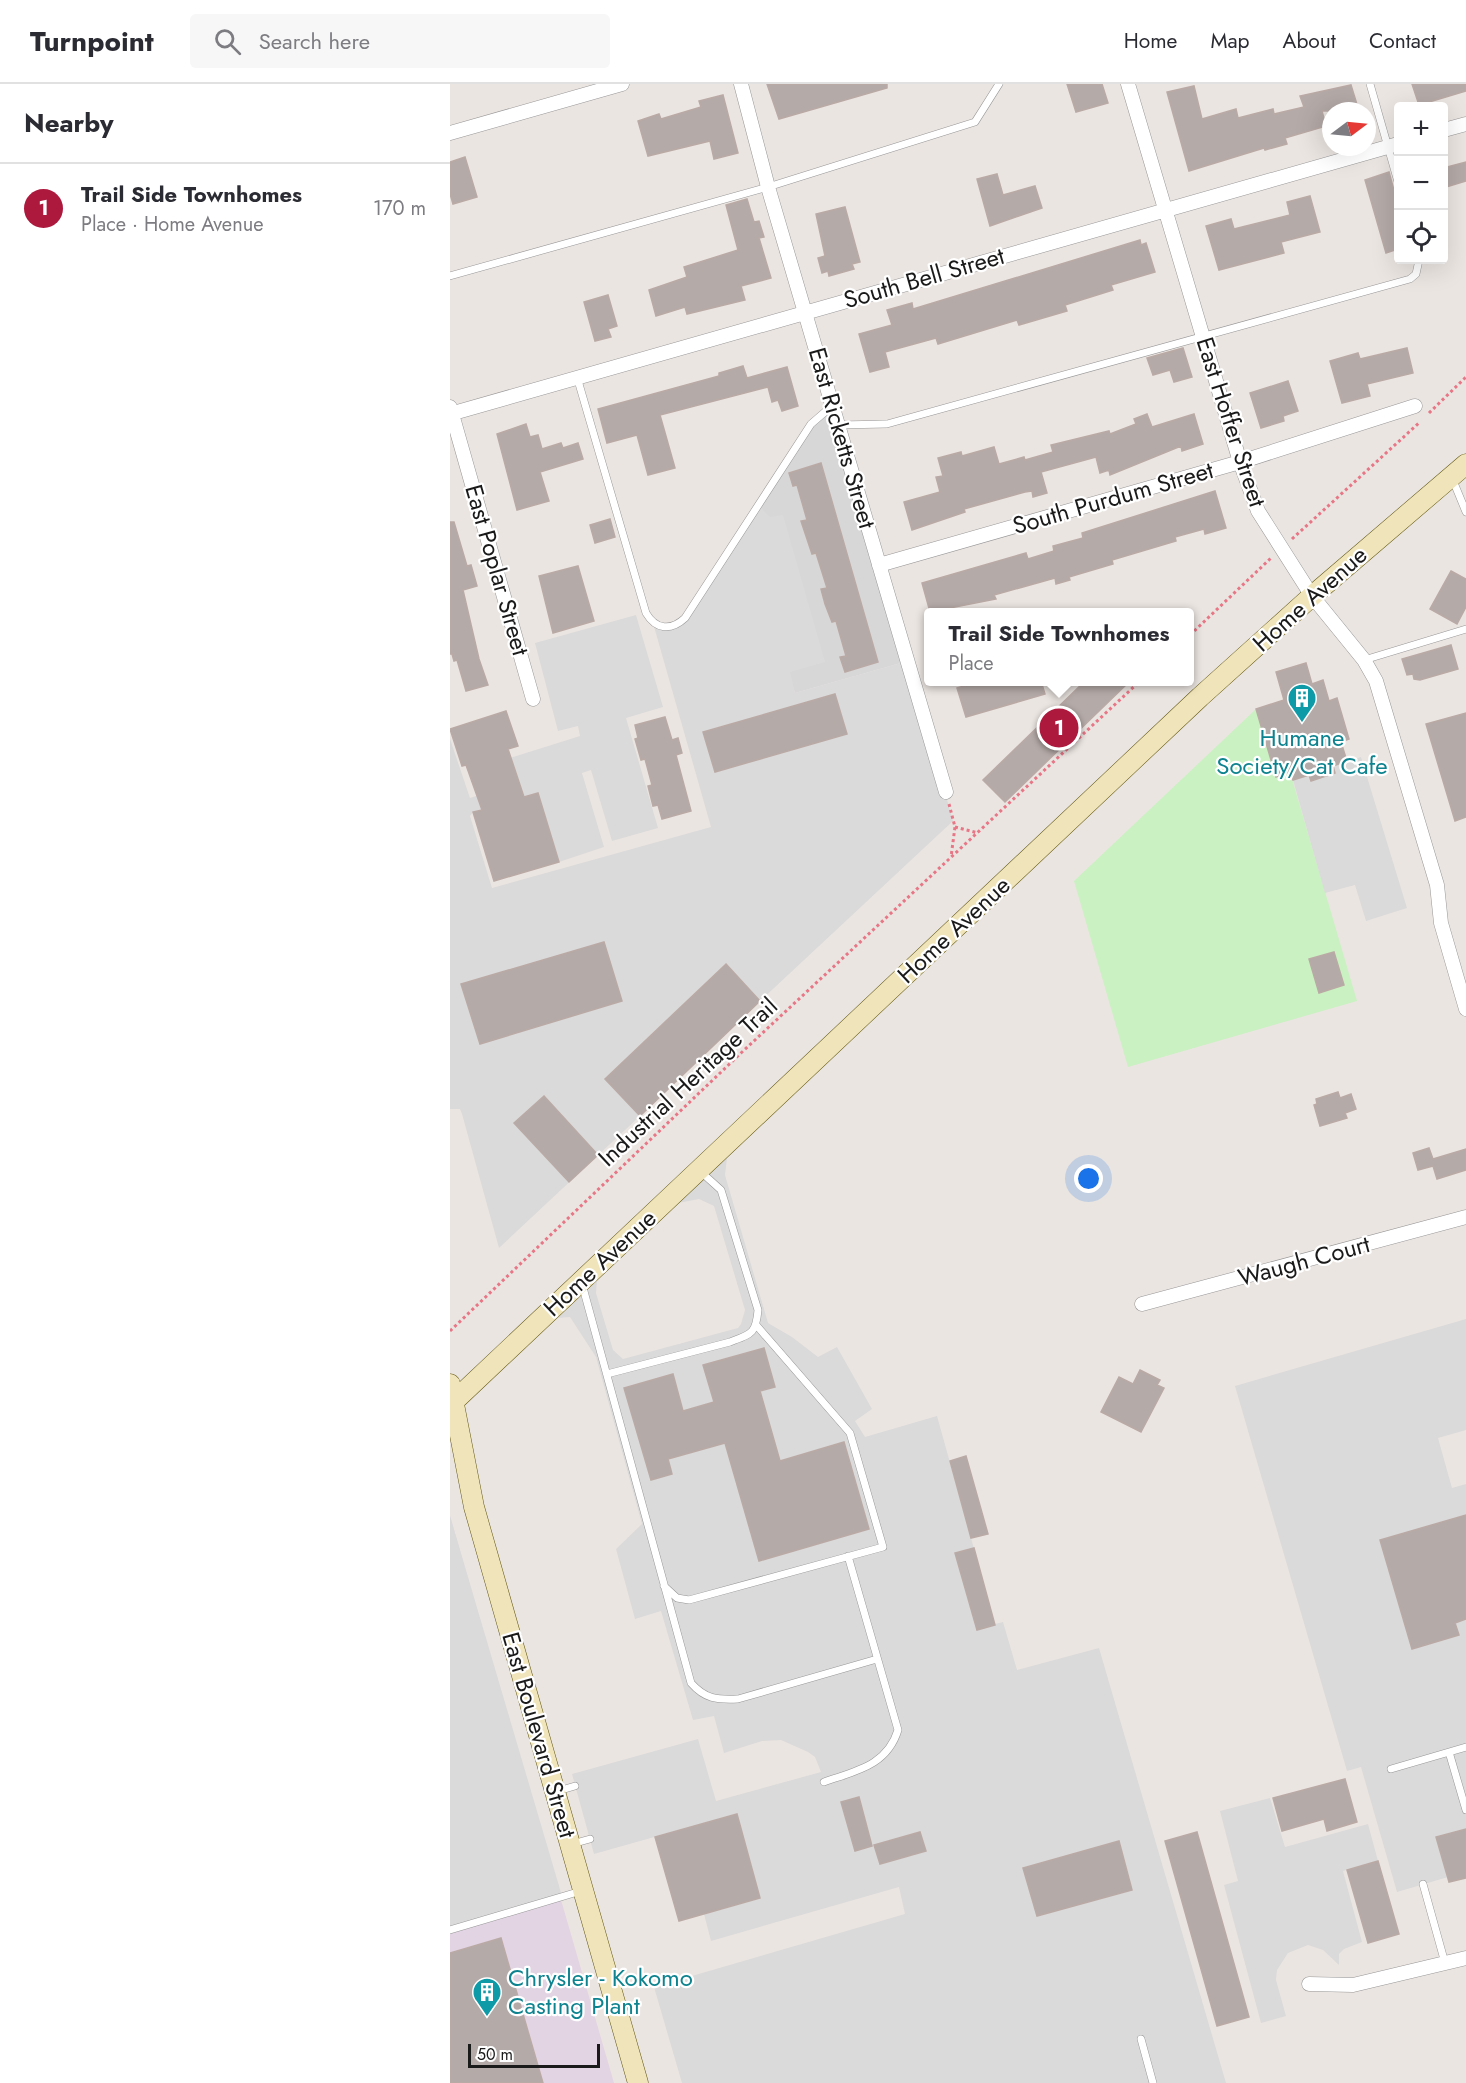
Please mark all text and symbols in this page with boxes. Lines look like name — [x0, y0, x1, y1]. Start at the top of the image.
search box — [190, 14, 610, 68]
text: Turnpoint — [30, 21, 154, 62]
icon: search — [211, 25, 244, 58]
text: Search here — [259, 25, 370, 57]
text: Home — [1124, 26, 1177, 56]
text: Map — [1210, 26, 1250, 56]
text: About — [1283, 26, 1336, 56]
text: Contact — [1369, 26, 1436, 56]
north arrow — [1322, 102, 1376, 156]
map controls — [1394, 102, 1448, 264]
button: + — [1394, 102, 1448, 156]
text: Nearby — [24, 104, 113, 142]
button: − — [1394, 156, 1448, 210]
text: Trail Side Townhomes — [81, 178, 302, 210]
text: 1 — [38, 194, 49, 223]
text: 170 m — [373, 194, 426, 223]
text: Place · Home Avenue — [81, 210, 263, 239]
button: locate — [1394, 210, 1448, 264]
street label: South Bell Street — [839, 238, 1009, 317]
street label: East Hoffer Street — [1188, 333, 1275, 511]
street label: East Ricketts Street — [800, 343, 885, 533]
street label: South Purdum Street — [1008, 452, 1218, 543]
street label: East Poplar Street — [456, 480, 539, 660]
street label: Home Avenue — [1245, 538, 1375, 660]
popup — [924, 608, 1194, 686]
text: Trail Side Townhomes — [948, 617, 1170, 649]
text: Place — [948, 649, 994, 678]
building icon: Humane Society/Cat Cafe — [1286, 682, 1318, 724]
pin: 1 — [1040, 706, 1078, 750]
place label: Humane Society/Cat Cafe — [1216, 720, 1388, 783]
street label: Home Avenue — [889, 868, 1018, 991]
street label: Industrial Heritage Trail — [590, 989, 785, 1174]
your location — [1074, 1164, 1103, 1193]
street label: Home Avenue — [535, 1201, 664, 1324]
street label: Waugh Court — [1234, 1226, 1374, 1295]
street label: East Boulevard Street — [493, 1628, 586, 1842]
place label: Chrysler - Kokomo Casting Plant — [508, 1960, 693, 2023]
building icon: Chrysler - Kokomo Casting Plant — [471, 1976, 503, 2018]
scale bar — [468, 2041, 600, 2068]
text: 50 m — [477, 2043, 513, 2066]

